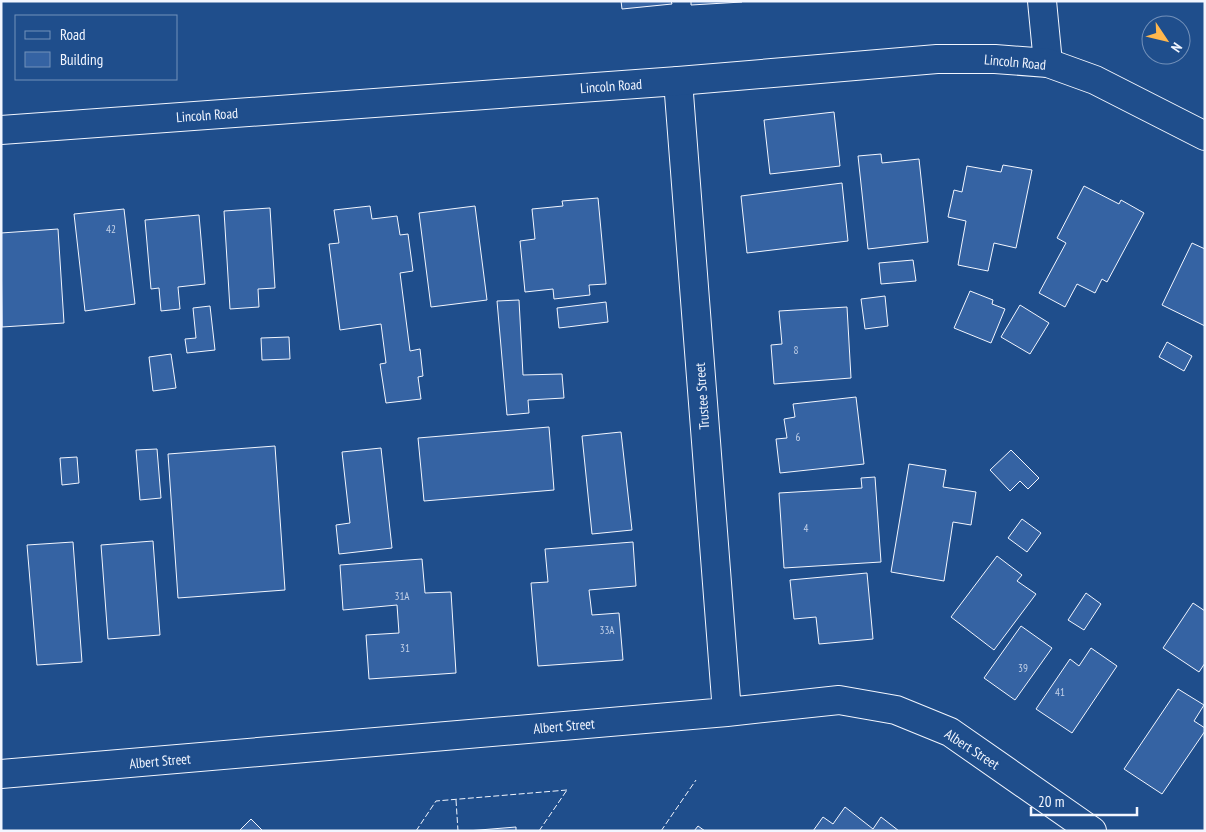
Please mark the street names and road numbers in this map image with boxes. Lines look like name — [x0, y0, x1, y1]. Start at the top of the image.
street label: Lincoln Road — [983, 50, 1047, 74]
street label: Lincoln Road — [579, 75, 643, 97]
street label: Lincoln Road — [175, 104, 239, 126]
street label: Trustee Street — [691, 362, 713, 430]
street label: Albert Street — [532, 714, 596, 738]
street label: Albert Street — [941, 725, 1003, 773]
street label: Albert Street — [128, 749, 192, 773]

